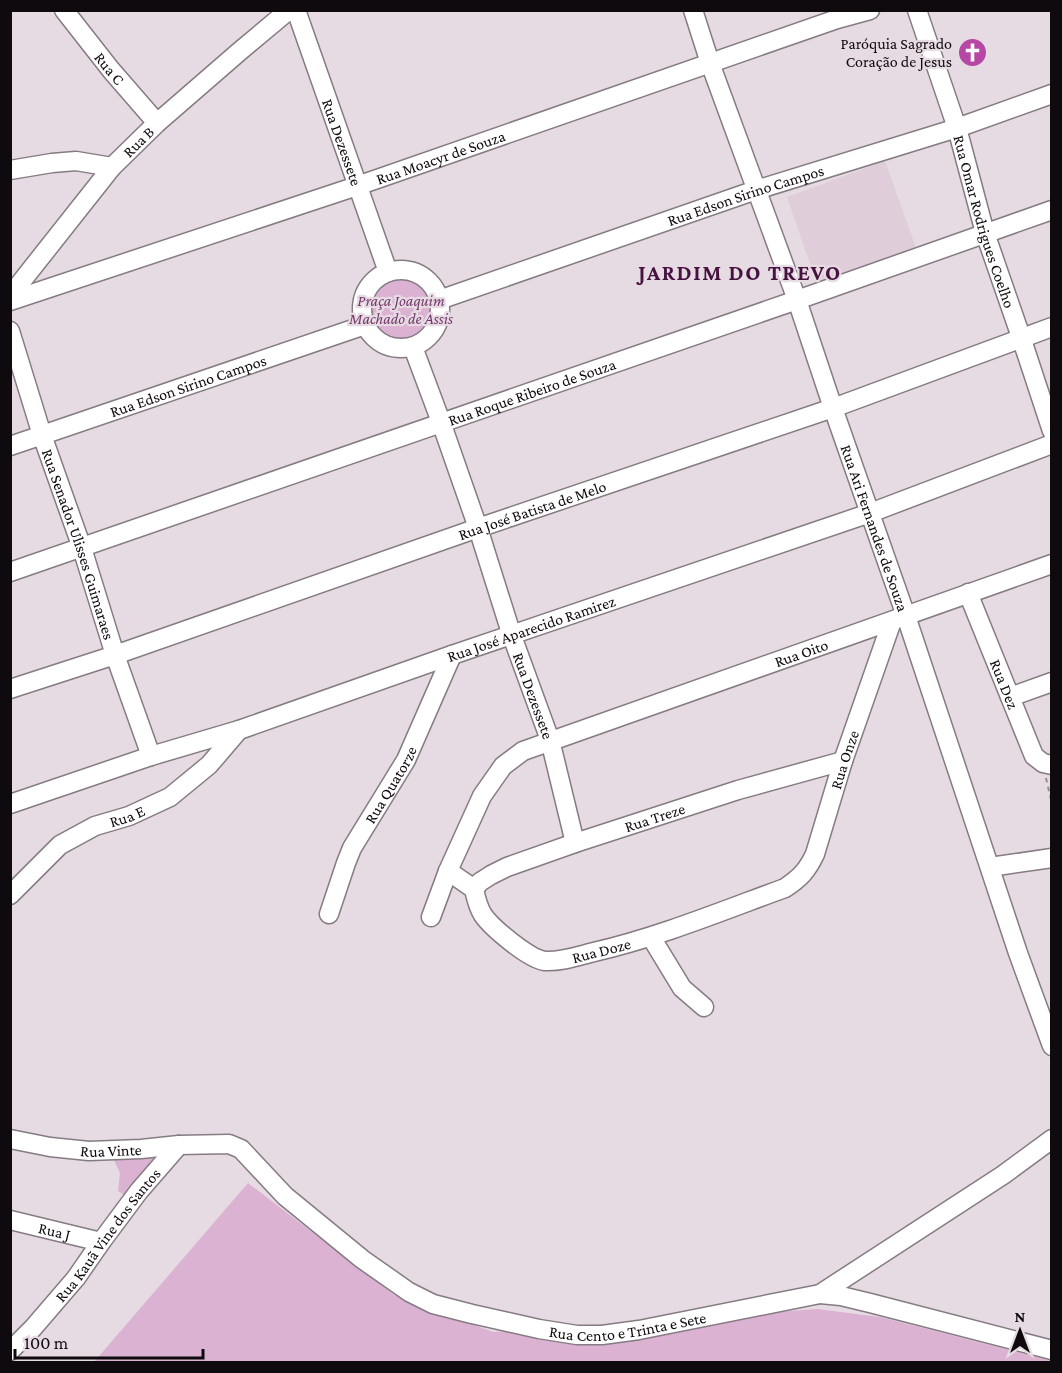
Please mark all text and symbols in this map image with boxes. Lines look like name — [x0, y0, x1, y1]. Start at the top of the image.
place label: Paróquia Sagrado Coração de Jesus — [840, 35, 952, 71]
church icon: Paróquia Sagrado Coração de Jesus — [957, 36, 989, 68]
street label: Rua C — [91, 49, 128, 88]
street label: Rua Dezessete — [319, 97, 365, 188]
street label: Rua B — [120, 123, 158, 161]
street label: Rua Moacyr de Souza — [374, 127, 508, 188]
street label: Rua Omar Rodrigues Coelho — [950, 133, 1018, 310]
street label: Rua Edson Sirino Campos — [665, 162, 826, 229]
district label: JARDIM DO TREVO — [636, 260, 842, 285]
park label: Praça Joaquim Machado de Assis — [348, 292, 453, 327]
street label: Rua Edson Sirino Campos — [108, 351, 268, 420]
street label: Rua Roque Ribeiro de Souza — [446, 355, 618, 429]
street label: Rua Ari Fernandes de Souza — [837, 442, 912, 614]
street label: Rua Senador Ulisses Guimaraes — [39, 447, 118, 642]
street label: Rua José Batista de Melo — [456, 477, 608, 543]
street label: Rua José Aparecido Ramirez — [445, 592, 618, 665]
street label: Rua Oito — [772, 636, 830, 670]
street label: Rua Dezessete — [510, 650, 557, 741]
street label: Rua Dez — [987, 657, 1022, 712]
street label: Rua Onze — [827, 728, 862, 791]
street label: Rua Quatorze — [361, 744, 420, 827]
street label: Rua Treze — [622, 800, 687, 835]
street label: Rua E — [107, 802, 148, 830]
street label: Rua Doze — [570, 935, 633, 966]
street label: Rua Vinte — [79, 1141, 142, 1160]
street label: Rua Kauã Vine dos Santos — [52, 1165, 164, 1305]
street label: Rua J — [37, 1219, 72, 1244]
north arrow — [990, 1301, 1050, 1361]
text: N — [1015, 1308, 1026, 1325]
street label: Rua Cento e Trinta e Sete — [548, 1309, 707, 1344]
scale bar — [15, 1322, 202, 1360]
text: 100 m — [24, 1333, 69, 1353]

